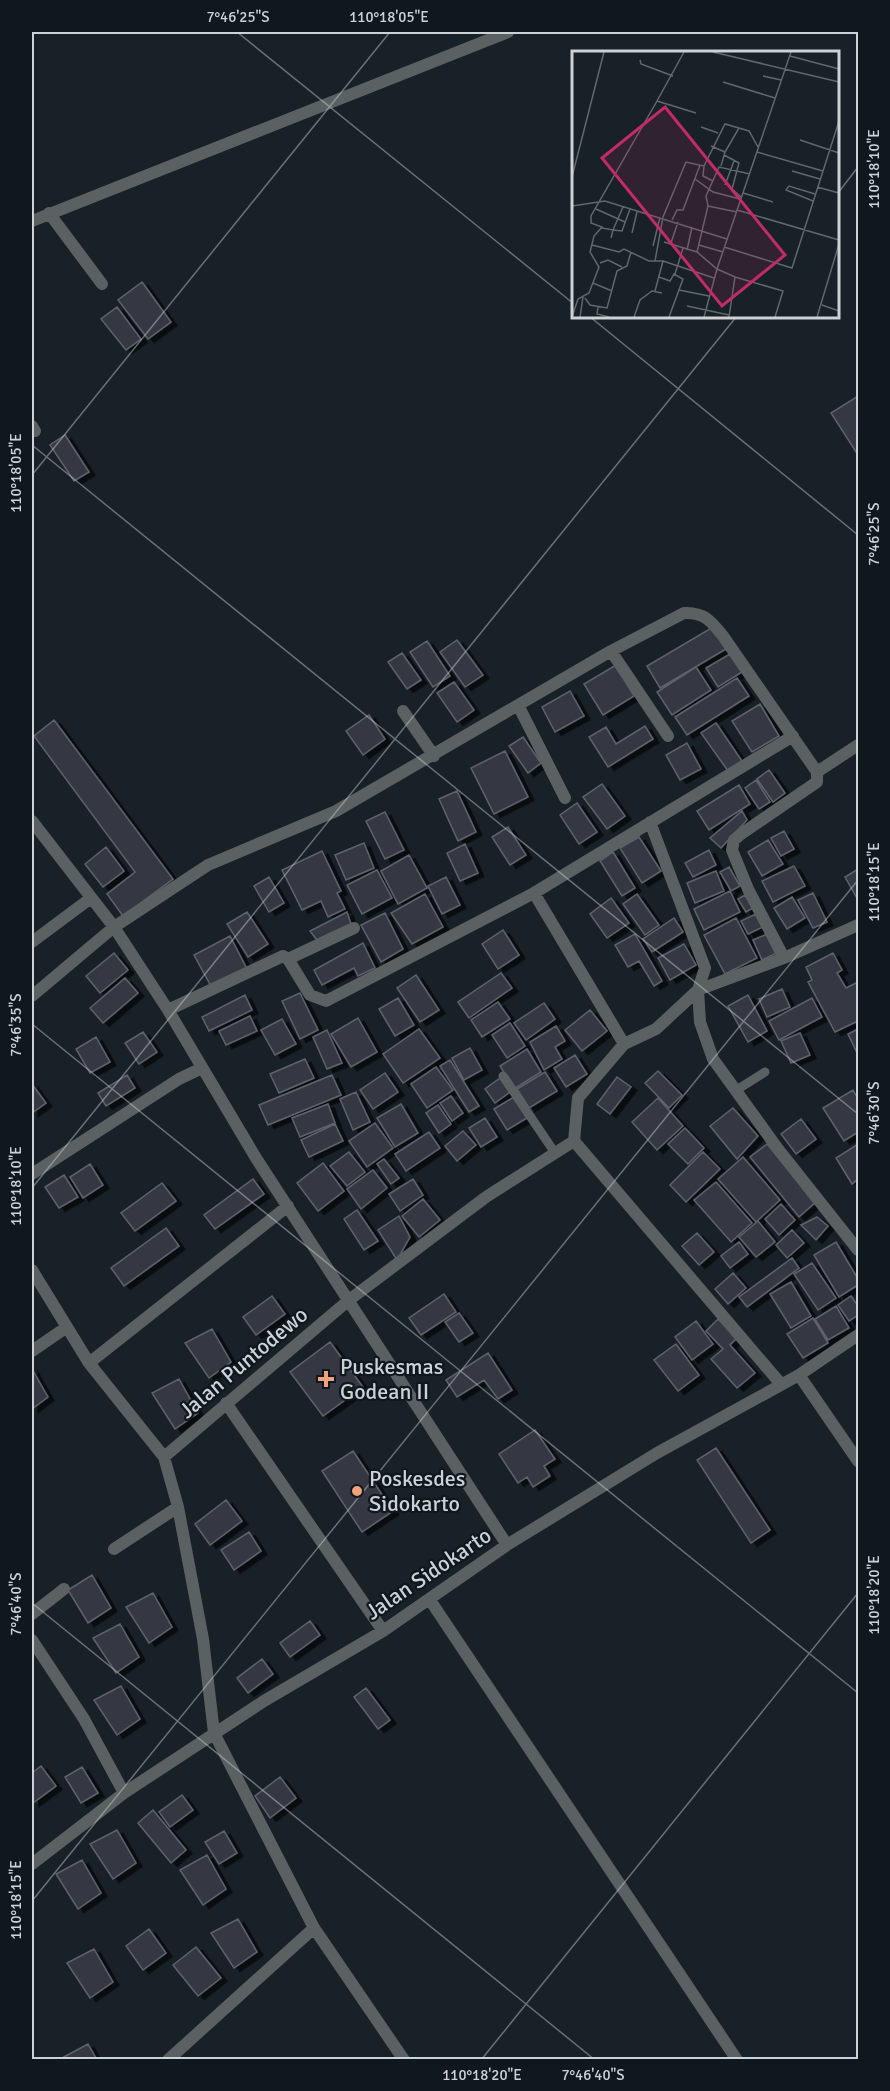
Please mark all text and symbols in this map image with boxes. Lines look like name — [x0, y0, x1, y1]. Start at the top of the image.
text: 7°46'25"S — [206, 8, 270, 26]
text: 110°18'05"E — [349, 8, 429, 26]
inset map — [572, 51, 839, 318]
text: 110°18'10"E — [865, 129, 883, 209]
text: 110°18'05"E — [7, 433, 25, 513]
text: 7°46'25"S — [865, 502, 883, 566]
text: 110°18'15"E — [865, 842, 883, 922]
text: 7°46'35"S — [7, 993, 25, 1057]
text: 7°46'30"S — [865, 1081, 883, 1145]
text: 110°18'10"E — [7, 1146, 25, 1226]
street label: Jalan Puntodewo — [174, 1301, 313, 1424]
place label: Puskesmas Godean II — [340, 1353, 443, 1405]
marker: Puskesmas Godean II — [317, 1370, 335, 1388]
place label: Poskesdes Sidokarto — [369, 1465, 465, 1517]
marker: Poskesdes Sidokarto — [350, 1484, 364, 1498]
street label: Jalan Sidokarto — [360, 1521, 496, 1625]
text: 110°18'20"E — [865, 1555, 883, 1635]
text: 7°46'40"S — [7, 1572, 25, 1636]
text: 110°18'15"E — [7, 1860, 25, 1940]
text: 110°18'20"E — [442, 2066, 522, 2084]
text: 7°46'40"S — [561, 2066, 625, 2084]

